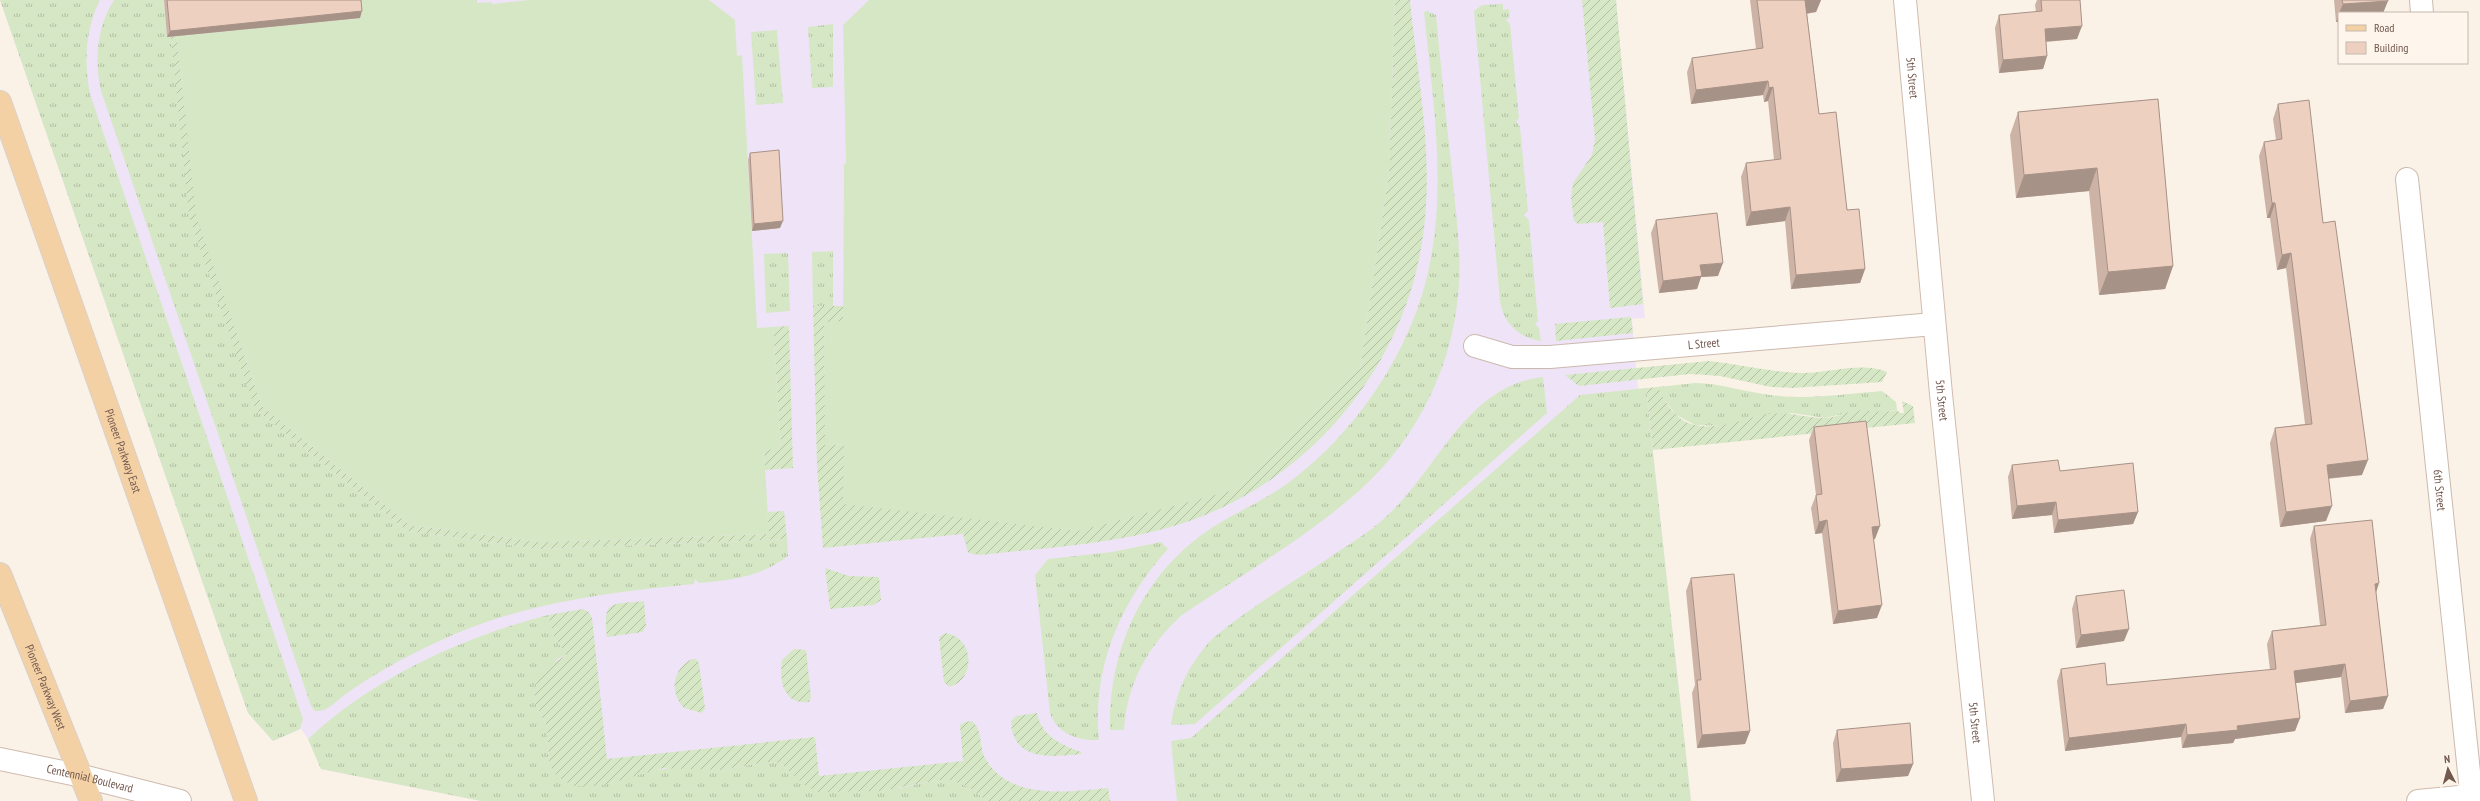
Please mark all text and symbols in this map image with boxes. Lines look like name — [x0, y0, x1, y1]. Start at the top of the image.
legend — [2338, 12, 2468, 64]
text: Road — [2374, 20, 2394, 35]
text: Building — [2374, 40, 2409, 55]
street label: 5th Street — [1903, 56, 1922, 100]
street label: L Street — [1687, 334, 1721, 352]
street label: 5th Street — [1933, 379, 1952, 422]
street label: Pioneer Parkway East — [102, 407, 145, 496]
street label: 6th Street — [2430, 469, 2450, 512]
street label: Pioneer Parkway West — [22, 642, 70, 732]
street label: 5th Street — [1966, 701, 1985, 745]
north arrow — [2428, 749, 2468, 789]
text: N — [2443, 752, 2451, 766]
street label: Centennial Boulevard — [45, 761, 135, 796]

